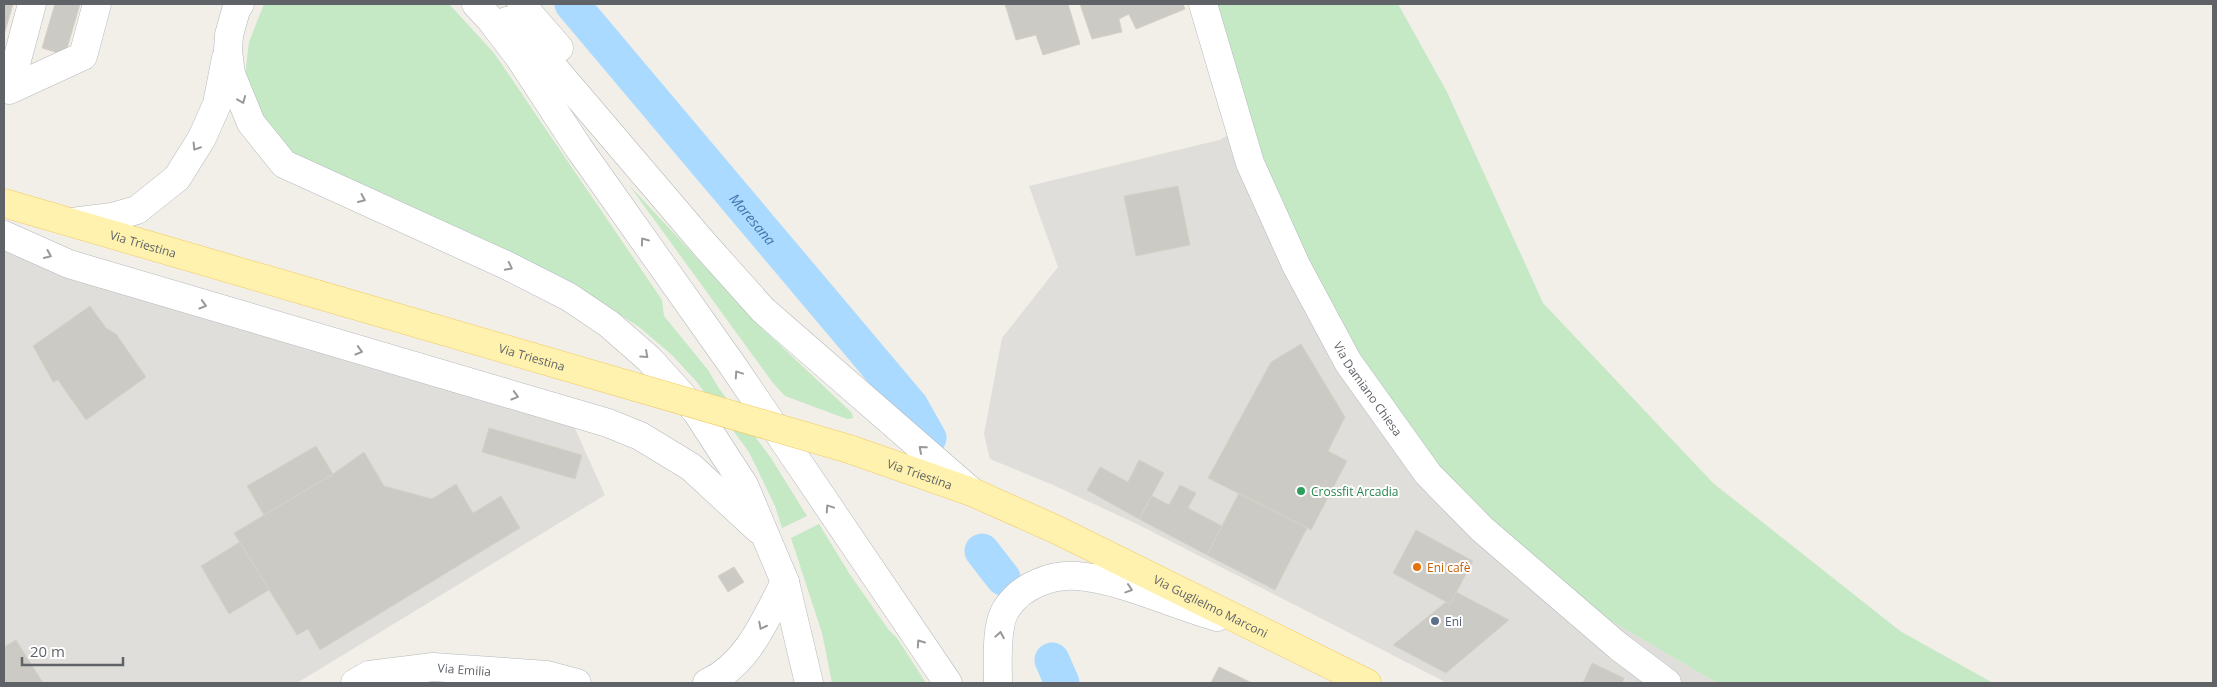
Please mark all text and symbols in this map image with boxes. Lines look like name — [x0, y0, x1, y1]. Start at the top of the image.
one-way arrow — [236, 96, 246, 104]
one-way arrow — [193, 141, 203, 150]
water label: Maresana — [726, 189, 780, 249]
one-way arrow — [356, 193, 365, 203]
street label: Via Triestina — [108, 226, 178, 261]
one-way arrow — [641, 237, 650, 247]
one-way arrow — [43, 249, 52, 259]
one-way arrow — [504, 261, 513, 271]
one-way arrow — [198, 299, 206, 309]
street label: Via Damiano Chiesa — [1330, 338, 1406, 439]
street label: Via Triestina — [497, 339, 567, 375]
one-way arrow — [354, 345, 362, 355]
one-way arrow — [639, 349, 648, 358]
one-way arrow — [735, 370, 744, 380]
one-way arrow — [510, 391, 518, 401]
one-way arrow — [919, 446, 928, 454]
street label: Via Triestina — [885, 454, 955, 493]
place label: Crossfit Arcadia — [1311, 483, 1399, 500]
marker: Crossfit Arcadia — [1295, 485, 1307, 497]
one-way arrow — [826, 505, 835, 514]
place label: Eni cafè — [1427, 559, 1471, 576]
marker: Eni cafè — [1411, 561, 1423, 573]
street label: Via Guglielmo Marconi — [1151, 571, 1271, 641]
one-way arrow — [1124, 583, 1133, 593]
place label: Eni — [1445, 613, 1462, 630]
marker: Eni — [1429, 615, 1441, 627]
one-way arrow — [758, 620, 768, 629]
one-way arrow — [994, 630, 1004, 639]
scale bar — [22, 634, 124, 666]
one-way arrow — [917, 639, 926, 649]
text: 20 m — [30, 641, 65, 661]
street label: Via Emilia — [437, 659, 492, 680]

